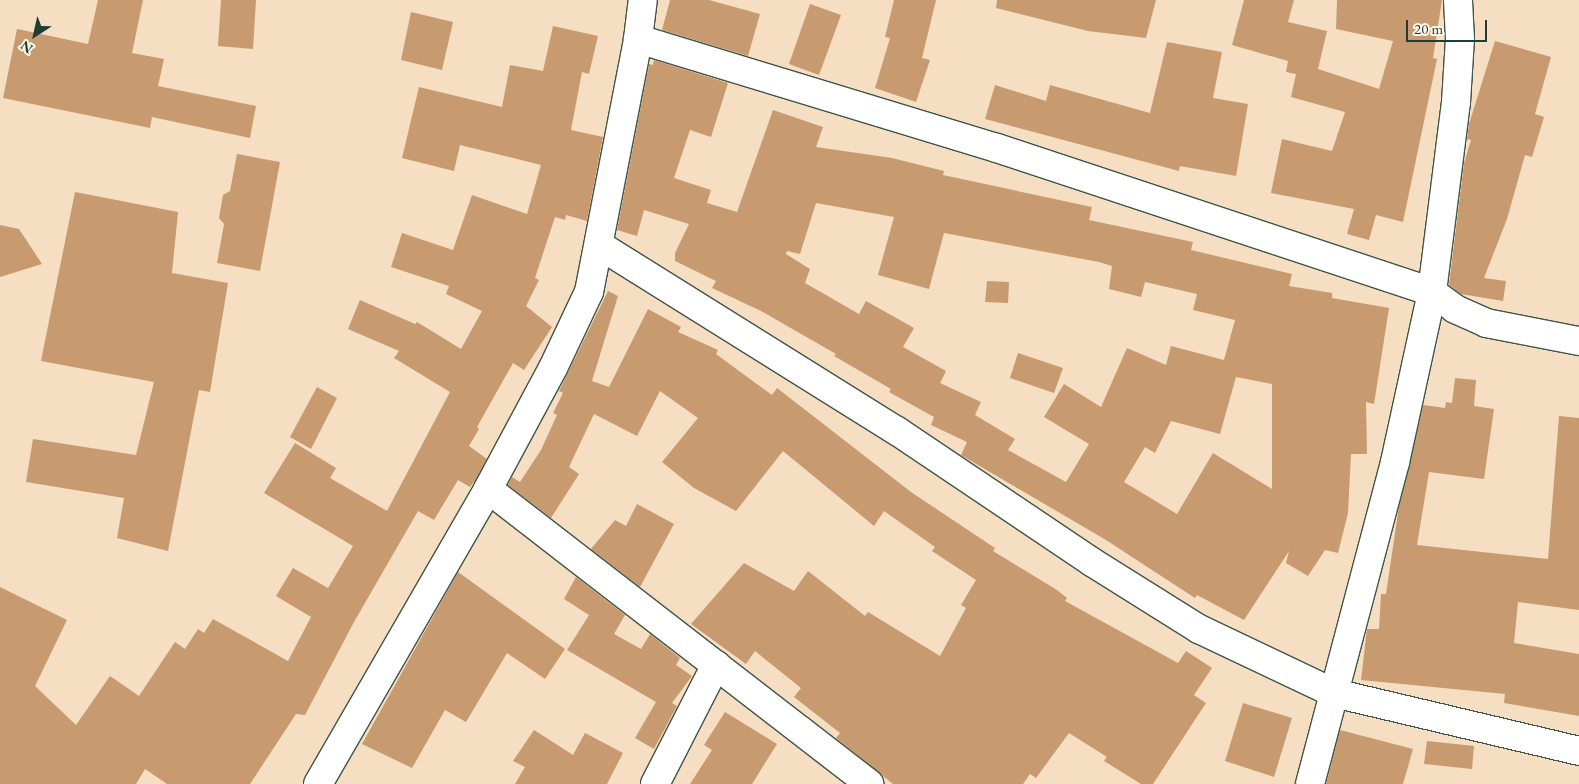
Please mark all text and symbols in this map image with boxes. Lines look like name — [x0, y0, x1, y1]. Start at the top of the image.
north arrow — [10, 10, 60, 60]
scale bar — [1409, 10, 1490, 42]
text: 20 m — [1414, 19, 1443, 38]
text: N — [17, 37, 36, 58]

